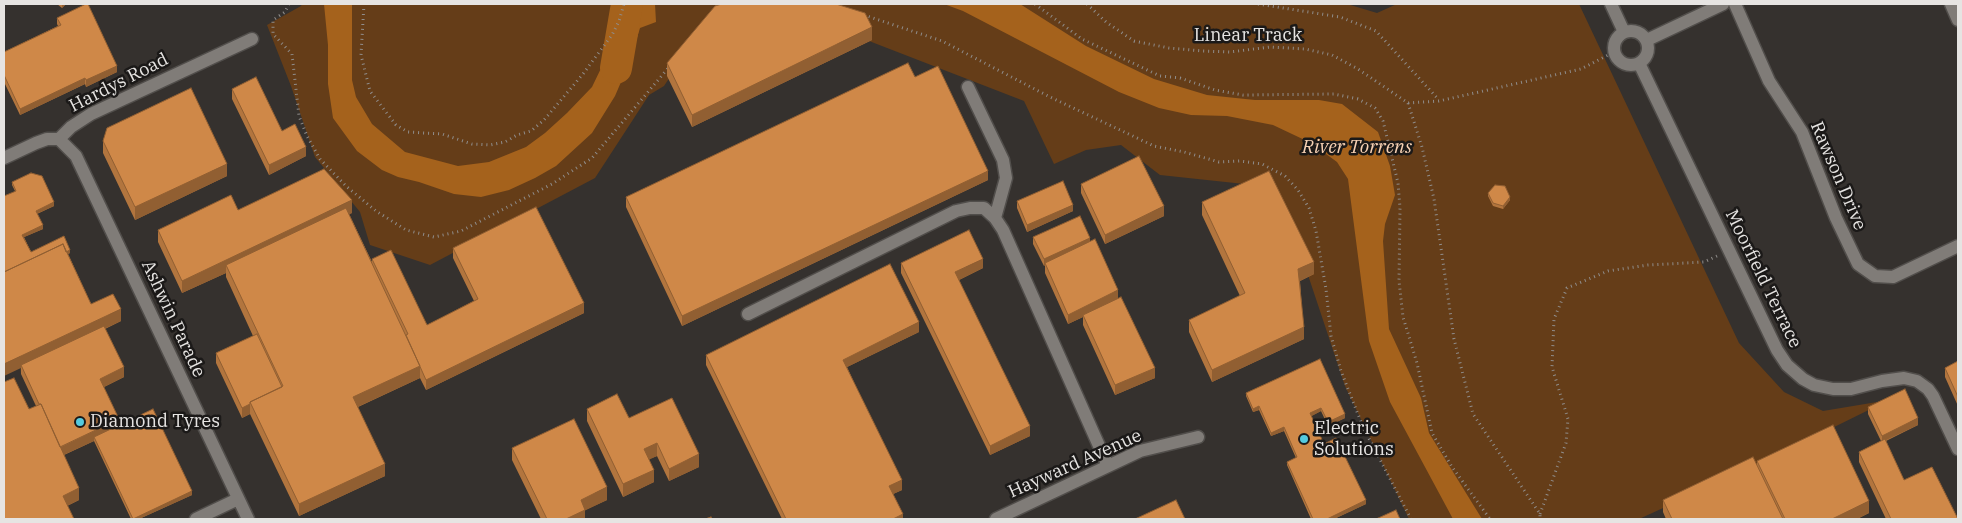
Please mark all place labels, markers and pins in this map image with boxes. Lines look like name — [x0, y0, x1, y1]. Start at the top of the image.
place label: Diamond Tyres — [90, 411, 220, 433]
marker: Diamond Tyres — [74, 416, 86, 428]
place label: Electric Solutions — [1314, 418, 1394, 460]
marker: Electric Solutions — [1298, 433, 1310, 445]

